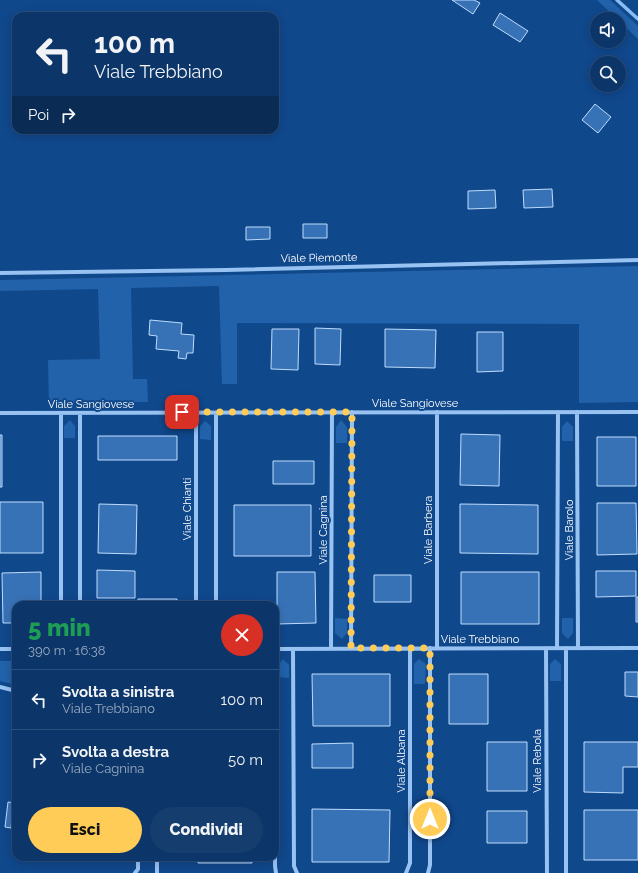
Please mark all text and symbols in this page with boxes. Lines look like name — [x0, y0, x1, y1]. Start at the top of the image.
map controls — [590, 12, 626, 92]
button: sound — [590, 12, 626, 48]
text: 100 m — [94, 27, 175, 60]
icon: left — [28, 28, 80, 80]
button: search — [590, 56, 626, 92]
text: Viale Trebbiano — [94, 61, 223, 82]
icon: right — [57, 104, 79, 126]
text: Poi — [28, 106, 49, 124]
street label: Viale Piemonte — [280, 251, 358, 265]
pin — [165, 395, 199, 429]
street label: Viale Sangiovese — [372, 397, 459, 410]
street label: Viale Sangiovese — [48, 398, 135, 411]
icon: arrive — [171, 401, 193, 423]
street label: Viale Chianti — [181, 478, 194, 540]
street label: Viale Cagnina — [317, 495, 330, 565]
street label: Viale Barbera — [422, 496, 435, 564]
street label: Viale Barolo — [563, 499, 576, 561]
text: 5 min — [28, 613, 91, 642]
button: close — [221, 614, 263, 656]
street label: Viale Trebbiano — [441, 633, 520, 646]
text: 390 m · 16:38 — [28, 643, 105, 658]
text: Svolta a sinistra — [62, 683, 174, 701]
icon: left — [28, 689, 50, 711]
text: 100 m — [221, 691, 263, 709]
text: Viale Trebbiano — [62, 701, 155, 716]
street label: Viale Albana — [395, 729, 408, 793]
street label: Viale Rebola — [531, 729, 544, 793]
text: Svolta a destra — [62, 743, 169, 761]
icon: right — [28, 749, 50, 771]
text: 50 m — [228, 751, 263, 769]
text: Viale Cagnina — [62, 761, 144, 776]
position arrow — [409, 798, 451, 840]
button: Esci — [28, 807, 142, 853]
button: Condividi — [150, 807, 263, 853]

